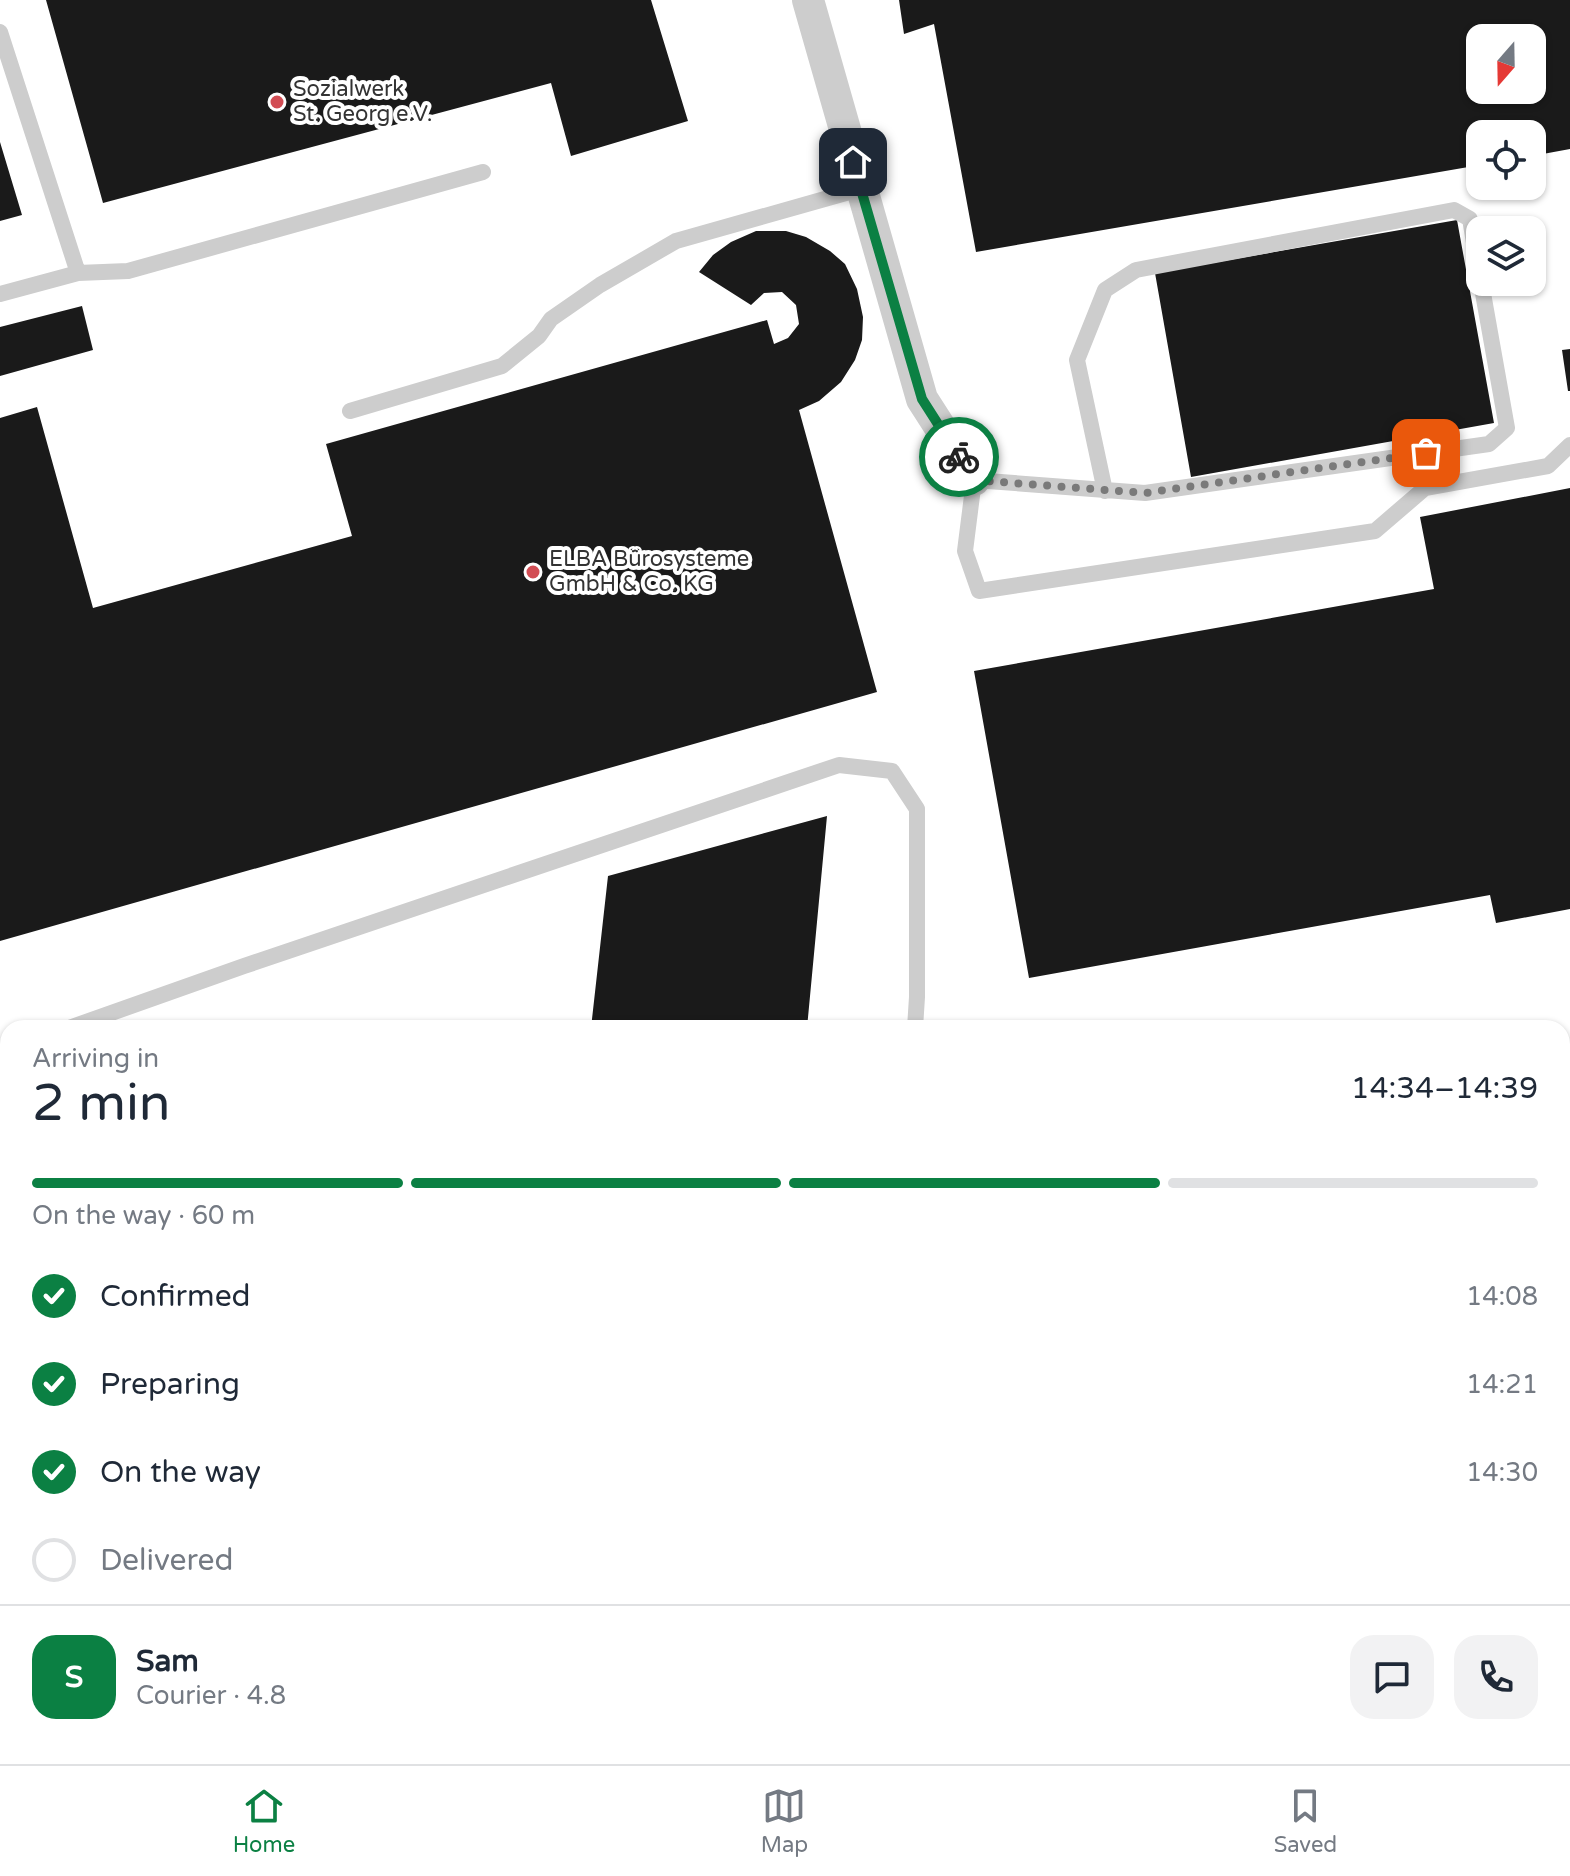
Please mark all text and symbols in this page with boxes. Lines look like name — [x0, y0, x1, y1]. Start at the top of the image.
north arrow — [1466, 24, 1546, 104]
map controls — [1466, 24, 1546, 296]
place label: Sozialwerk St. Georg e.V. — [293, 76, 432, 127]
marker: Sozialwerk St. Georg e.V. — [268, 93, 286, 111]
button: locate — [1466, 120, 1546, 200]
pin — [819, 128, 887, 196]
icon: home — [831, 140, 875, 184]
button: layers — [1466, 216, 1546, 296]
courier — [919, 417, 999, 497]
pin — [1392, 419, 1460, 487]
icon: bag — [1404, 431, 1448, 475]
icon: bike — [937, 435, 981, 479]
place label: ELBA Bürosysteme GmbH & Co. KG — [549, 546, 749, 597]
marker: ELBA Bürosysteme GmbH & Co. KG — [524, 563, 542, 581]
text: Arriving in — [32, 1043, 159, 1074]
text: 14:34–14:39 — [1351, 1070, 1538, 1107]
text: 2 min — [32, 1072, 171, 1135]
text: On the way · 60 m — [32, 1200, 255, 1231]
icon: check — [32, 1274, 76, 1318]
text: Confirmed — [100, 1278, 251, 1315]
text: 14:08 — [1466, 1281, 1538, 1312]
icon: check — [32, 1362, 76, 1406]
text: Preparing — [100, 1366, 240, 1403]
text: 14:21 — [1466, 1369, 1538, 1400]
icon: check — [32, 1450, 76, 1494]
text: On the way — [100, 1454, 261, 1491]
text: 14:30 — [1466, 1457, 1538, 1488]
text: Delivered — [100, 1542, 234, 1579]
button: chat — [1350, 1635, 1434, 1719]
button: phone — [1454, 1635, 1538, 1719]
text: Sam — [136, 1643, 199, 1680]
text: S — [65, 1659, 83, 1696]
text: Courier · 4.8 — [136, 1680, 286, 1711]
tab: Home — [233, 1784, 295, 1858]
tab: Map — [761, 1784, 808, 1858]
tab: Saved — [1274, 1784, 1337, 1858]

